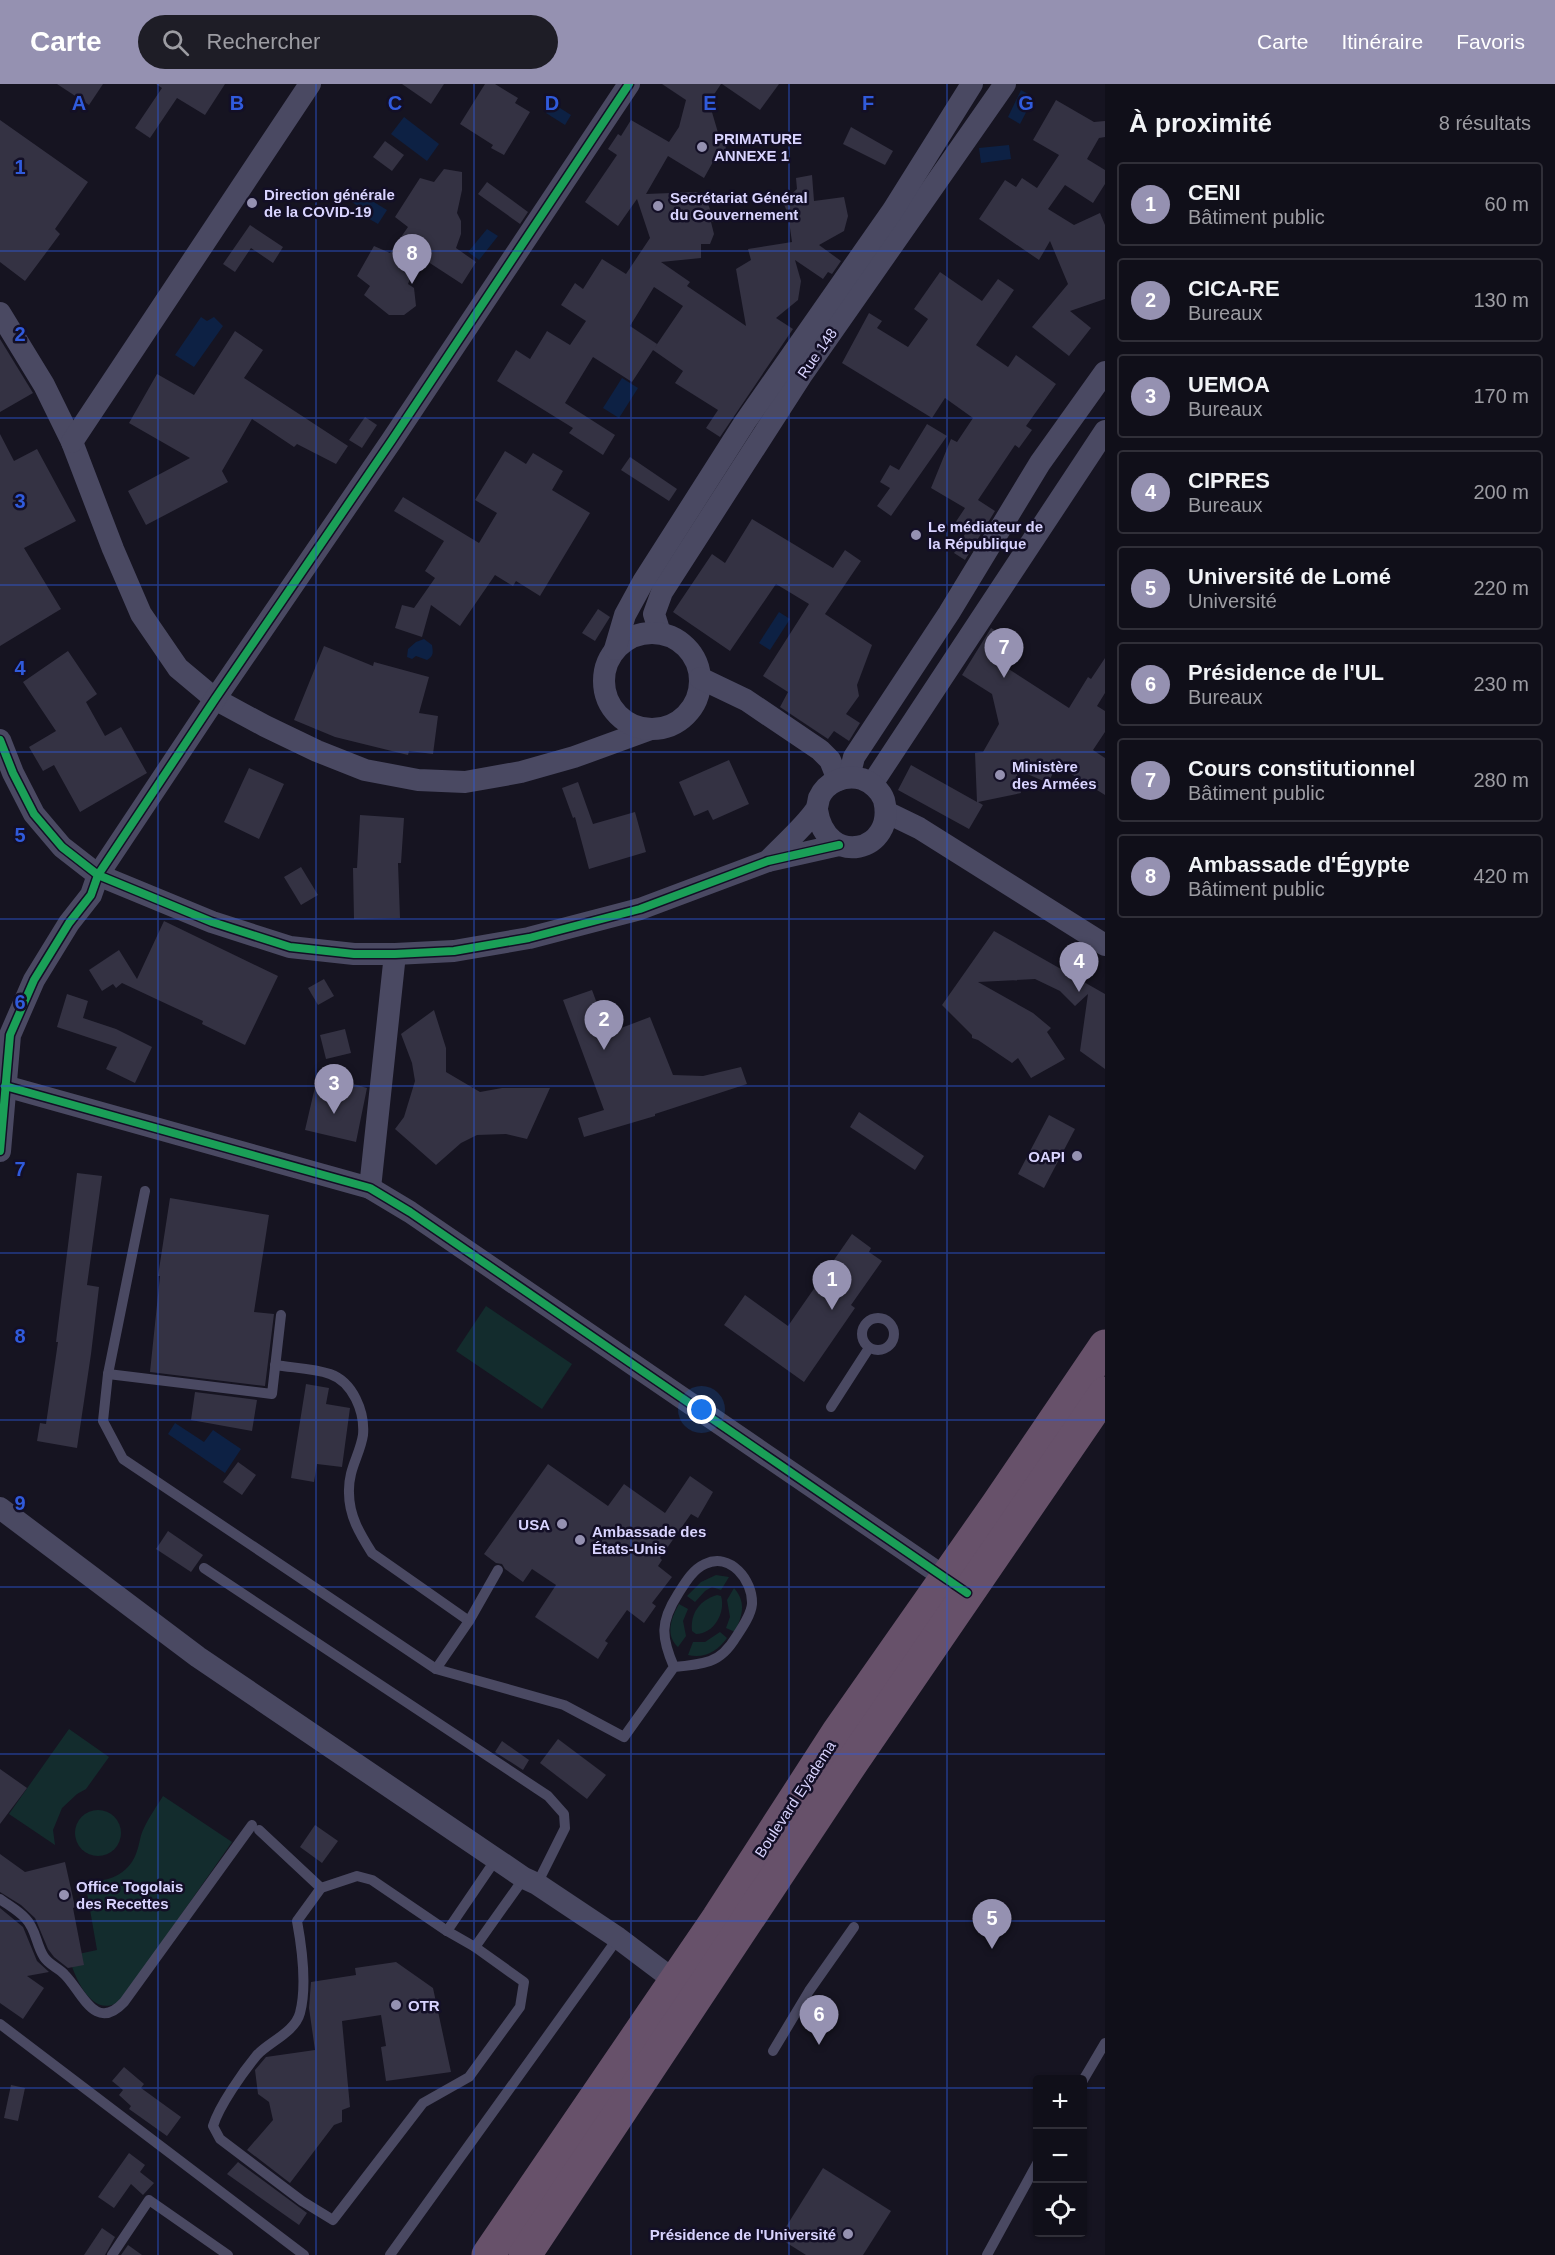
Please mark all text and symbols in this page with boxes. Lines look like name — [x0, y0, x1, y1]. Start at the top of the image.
search box — [138, 15, 558, 69]
text: Carte — [30, 26, 102, 57]
icon: search — [159, 26, 192, 59]
text: Rechercher — [207, 29, 320, 54]
text: Carte — [1257, 30, 1308, 53]
text: Itinéraire — [1341, 30, 1423, 53]
text: Favoris — [1456, 30, 1525, 53]
text: A — [72, 92, 86, 114]
text: B — [230, 92, 244, 114]
text: C — [388, 92, 402, 114]
text: D — [545, 92, 559, 114]
text: E — [703, 92, 717, 114]
text: F — [862, 92, 874, 114]
text: G — [1018, 92, 1034, 114]
text: À proximité — [1129, 108, 1272, 138]
text: 8 résultats — [1439, 112, 1531, 134]
place label: PRIMATURE ANNEXE 1 — [714, 130, 802, 164]
marker: PRIMATURE ANNEXE 1 — [695, 140, 709, 154]
text: 1 — [14, 156, 26, 178]
text: CENI — [1188, 180, 1241, 205]
place label: Direction générale de la COVID-19 — [264, 186, 395, 220]
place label: Secrétariat Général du Gouvernement — [670, 189, 808, 223]
text: 1 — [1145, 193, 1156, 215]
text: 60 m — [1485, 193, 1529, 215]
marker: Direction générale de la COVID-19 — [245, 196, 259, 210]
marker: Secrétariat Général du Gouvernement — [651, 199, 665, 213]
text: Bâtiment public — [1188, 206, 1325, 228]
pin: 8 — [392, 234, 432, 284]
text: CICA-RE — [1188, 276, 1280, 301]
text: 2 — [1145, 289, 1156, 311]
text: 130 m — [1473, 289, 1529, 311]
text: Bureaux — [1188, 302, 1263, 324]
text: 2 — [14, 323, 26, 345]
street label: Rue 148 — [794, 325, 840, 381]
text: UEMOA — [1188, 372, 1270, 397]
text: 3 — [1145, 385, 1156, 407]
text: 170 m — [1473, 385, 1529, 407]
text: Bureaux — [1188, 398, 1263, 420]
text: CIPRES — [1188, 468, 1270, 493]
text: 4 — [1145, 481, 1156, 503]
text: 200 m — [1473, 481, 1529, 503]
text: 3 — [14, 490, 26, 512]
text: Bureaux — [1188, 494, 1263, 516]
place label: Le médiateur de la République — [928, 518, 1043, 552]
marker: Le médiateur de la République — [909, 528, 923, 542]
text: Université de Lomé — [1188, 564, 1391, 589]
text: 5 — [1145, 577, 1156, 599]
text: 220 m — [1473, 577, 1529, 599]
text: Université — [1188, 590, 1277, 612]
pin: 7 — [984, 628, 1024, 678]
text: 4 — [14, 657, 26, 679]
text: Présidence de l'UL — [1188, 660, 1384, 685]
text: 6 — [1145, 673, 1156, 695]
text: 230 m — [1473, 673, 1529, 695]
text: Bureaux — [1188, 686, 1263, 708]
text: Cours constitutionnel — [1188, 756, 1415, 781]
place label: Ministère des Armées — [1012, 758, 1097, 792]
marker: Ministère des Armées — [993, 768, 1007, 782]
text: 7 — [1145, 769, 1156, 791]
text: 280 m — [1473, 769, 1529, 791]
text: Bâtiment public — [1188, 782, 1325, 804]
text: 5 — [14, 824, 26, 846]
text: Ambassade d'Égypte — [1188, 852, 1410, 877]
text: 8 — [1145, 865, 1156, 887]
text: 420 m — [1473, 865, 1529, 887]
text: Bâtiment public — [1188, 878, 1325, 900]
pin: 4 — [1060, 942, 1098, 992]
text: 6 — [14, 991, 26, 1013]
pin: 2 — [584, 1000, 624, 1050]
pin: 3 — [314, 1064, 354, 1114]
place label: OAPI — [1028, 1148, 1065, 1165]
marker: OAPI — [1070, 1149, 1084, 1163]
text: 7 — [14, 1158, 26, 1180]
pin: 1 — [812, 1260, 852, 1310]
text: 8 — [14, 1325, 26, 1347]
your location — [687, 1395, 716, 1424]
text: 9 — [14, 1492, 26, 1514]
place label: USA — [518, 1516, 550, 1533]
marker: USA — [555, 1517, 569, 1531]
place label: Ambassade des États-Unis — [592, 1523, 706, 1557]
marker: Ambassade des États-Unis — [573, 1533, 587, 1547]
street label: Boulevard Eyadema — [751, 1737, 839, 1860]
place label: Office Togolais des Recettes — [76, 1878, 183, 1912]
marker: Office Togolais des Recettes — [57, 1888, 71, 1902]
pin: 5 — [972, 1900, 1012, 1949]
pin: 6 — [800, 1996, 838, 2045]
place label: OTR — [408, 1997, 440, 2014]
marker: OTR — [389, 1998, 403, 2012]
map controls — [1033, 2075, 1087, 2237]
button: + — [1033, 2075, 1087, 2129]
button: − — [1033, 2129, 1087, 2183]
button: locate — [1033, 2183, 1087, 2237]
place label: Présidence de l'Université — [650, 2226, 836, 2243]
marker: Présidence de l'Université — [841, 2227, 855, 2241]

